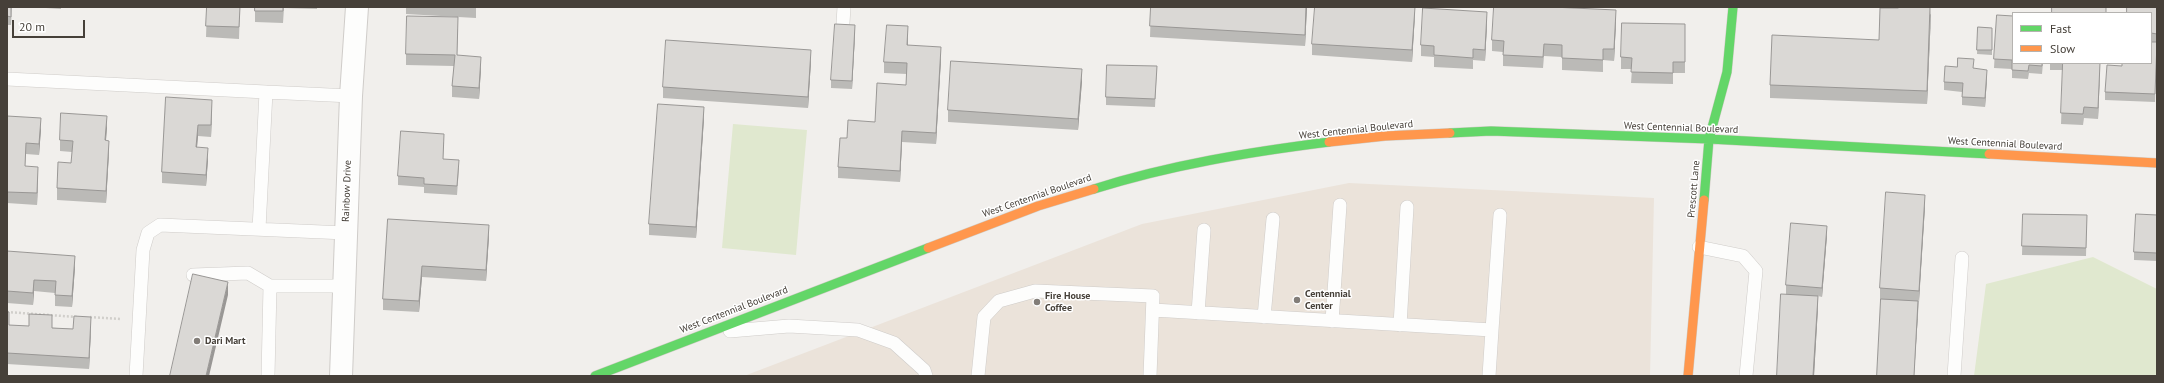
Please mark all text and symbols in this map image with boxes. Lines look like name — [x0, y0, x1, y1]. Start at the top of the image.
scale bar — [14, 12, 87, 38]
legend — [2012, 12, 2152, 64]
text: 20 m — [19, 19, 45, 34]
text: Fast — [2050, 21, 2071, 36]
text: Slow — [2050, 41, 2075, 56]
street label: West Centennial Boulevard — [1298, 118, 1414, 142]
street label: West Centennial Boulevard — [1624, 120, 1738, 136]
street label: West Centennial Boulevard — [1947, 135, 2063, 153]
street label: Rainbow Drive — [340, 160, 354, 222]
street label: Prescott Lane — [1686, 160, 1702, 218]
street label: West Centennial Boulevard — [981, 172, 1093, 220]
street label: West Centennial Boulevard — [678, 284, 790, 336]
place label: Centennial Center — [1305, 288, 1351, 312]
place label: Fire House Coffee — [1045, 290, 1090, 314]
marker: Centennial Center — [1292, 295, 1302, 305]
marker: Fire House Coffee — [1032, 297, 1042, 307]
place label: Dari Mart — [205, 335, 245, 347]
marker: Dari Mart — [192, 336, 202, 346]

